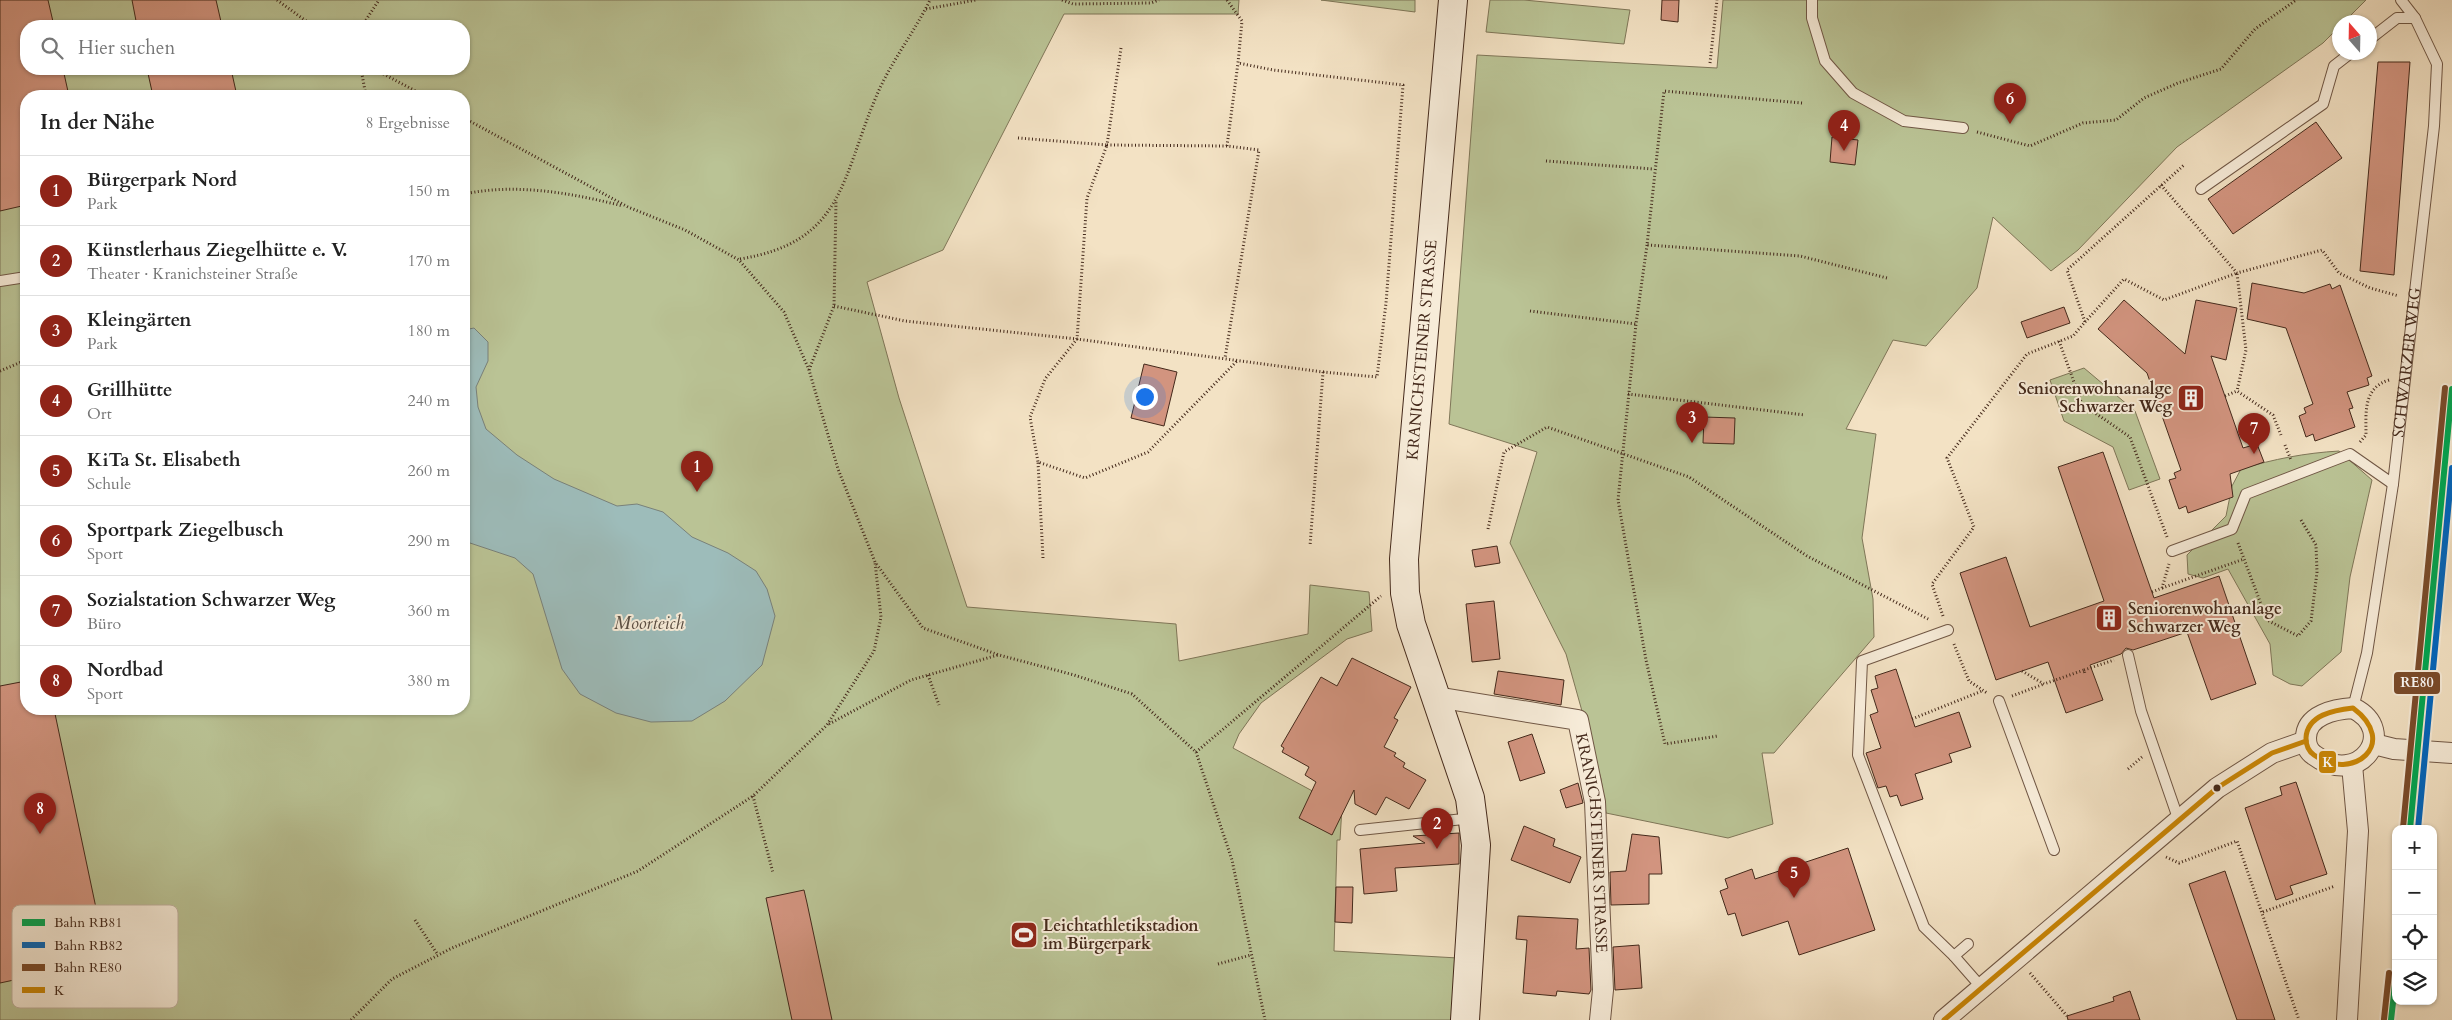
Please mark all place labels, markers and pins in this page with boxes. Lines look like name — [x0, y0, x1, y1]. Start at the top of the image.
pin: 6 — [1994, 83, 2026, 124]
pin: 4 — [1828, 110, 1860, 151]
place label: Seniorenwohnanalge Schwarzer Weg — [2018, 378, 2172, 418]
building icon: Seniorenwohnanalge Schwarzer Weg — [2176, 383, 2206, 413]
pin: 3 — [1676, 402, 1708, 443]
pin: 7 — [2238, 413, 2270, 454]
pin: 1 — [681, 451, 713, 492]
place label: Seniorenwohnanlage Schwarzer Weg — [2128, 598, 2282, 638]
building icon: Seniorenwohnanlage Schwarzer Weg — [2094, 603, 2124, 633]
unlabelled marker — [2212, 783, 2222, 793]
pin: 8 — [24, 793, 56, 834]
pin: 2 — [1421, 808, 1453, 849]
pin: 5 — [1778, 857, 1810, 898]
place label: Leichtathletikstadion im Bürgerpark — [1043, 915, 1199, 955]
sports icon: Leichtathletikstadion im Bürgerpark — [1009, 920, 1039, 950]

